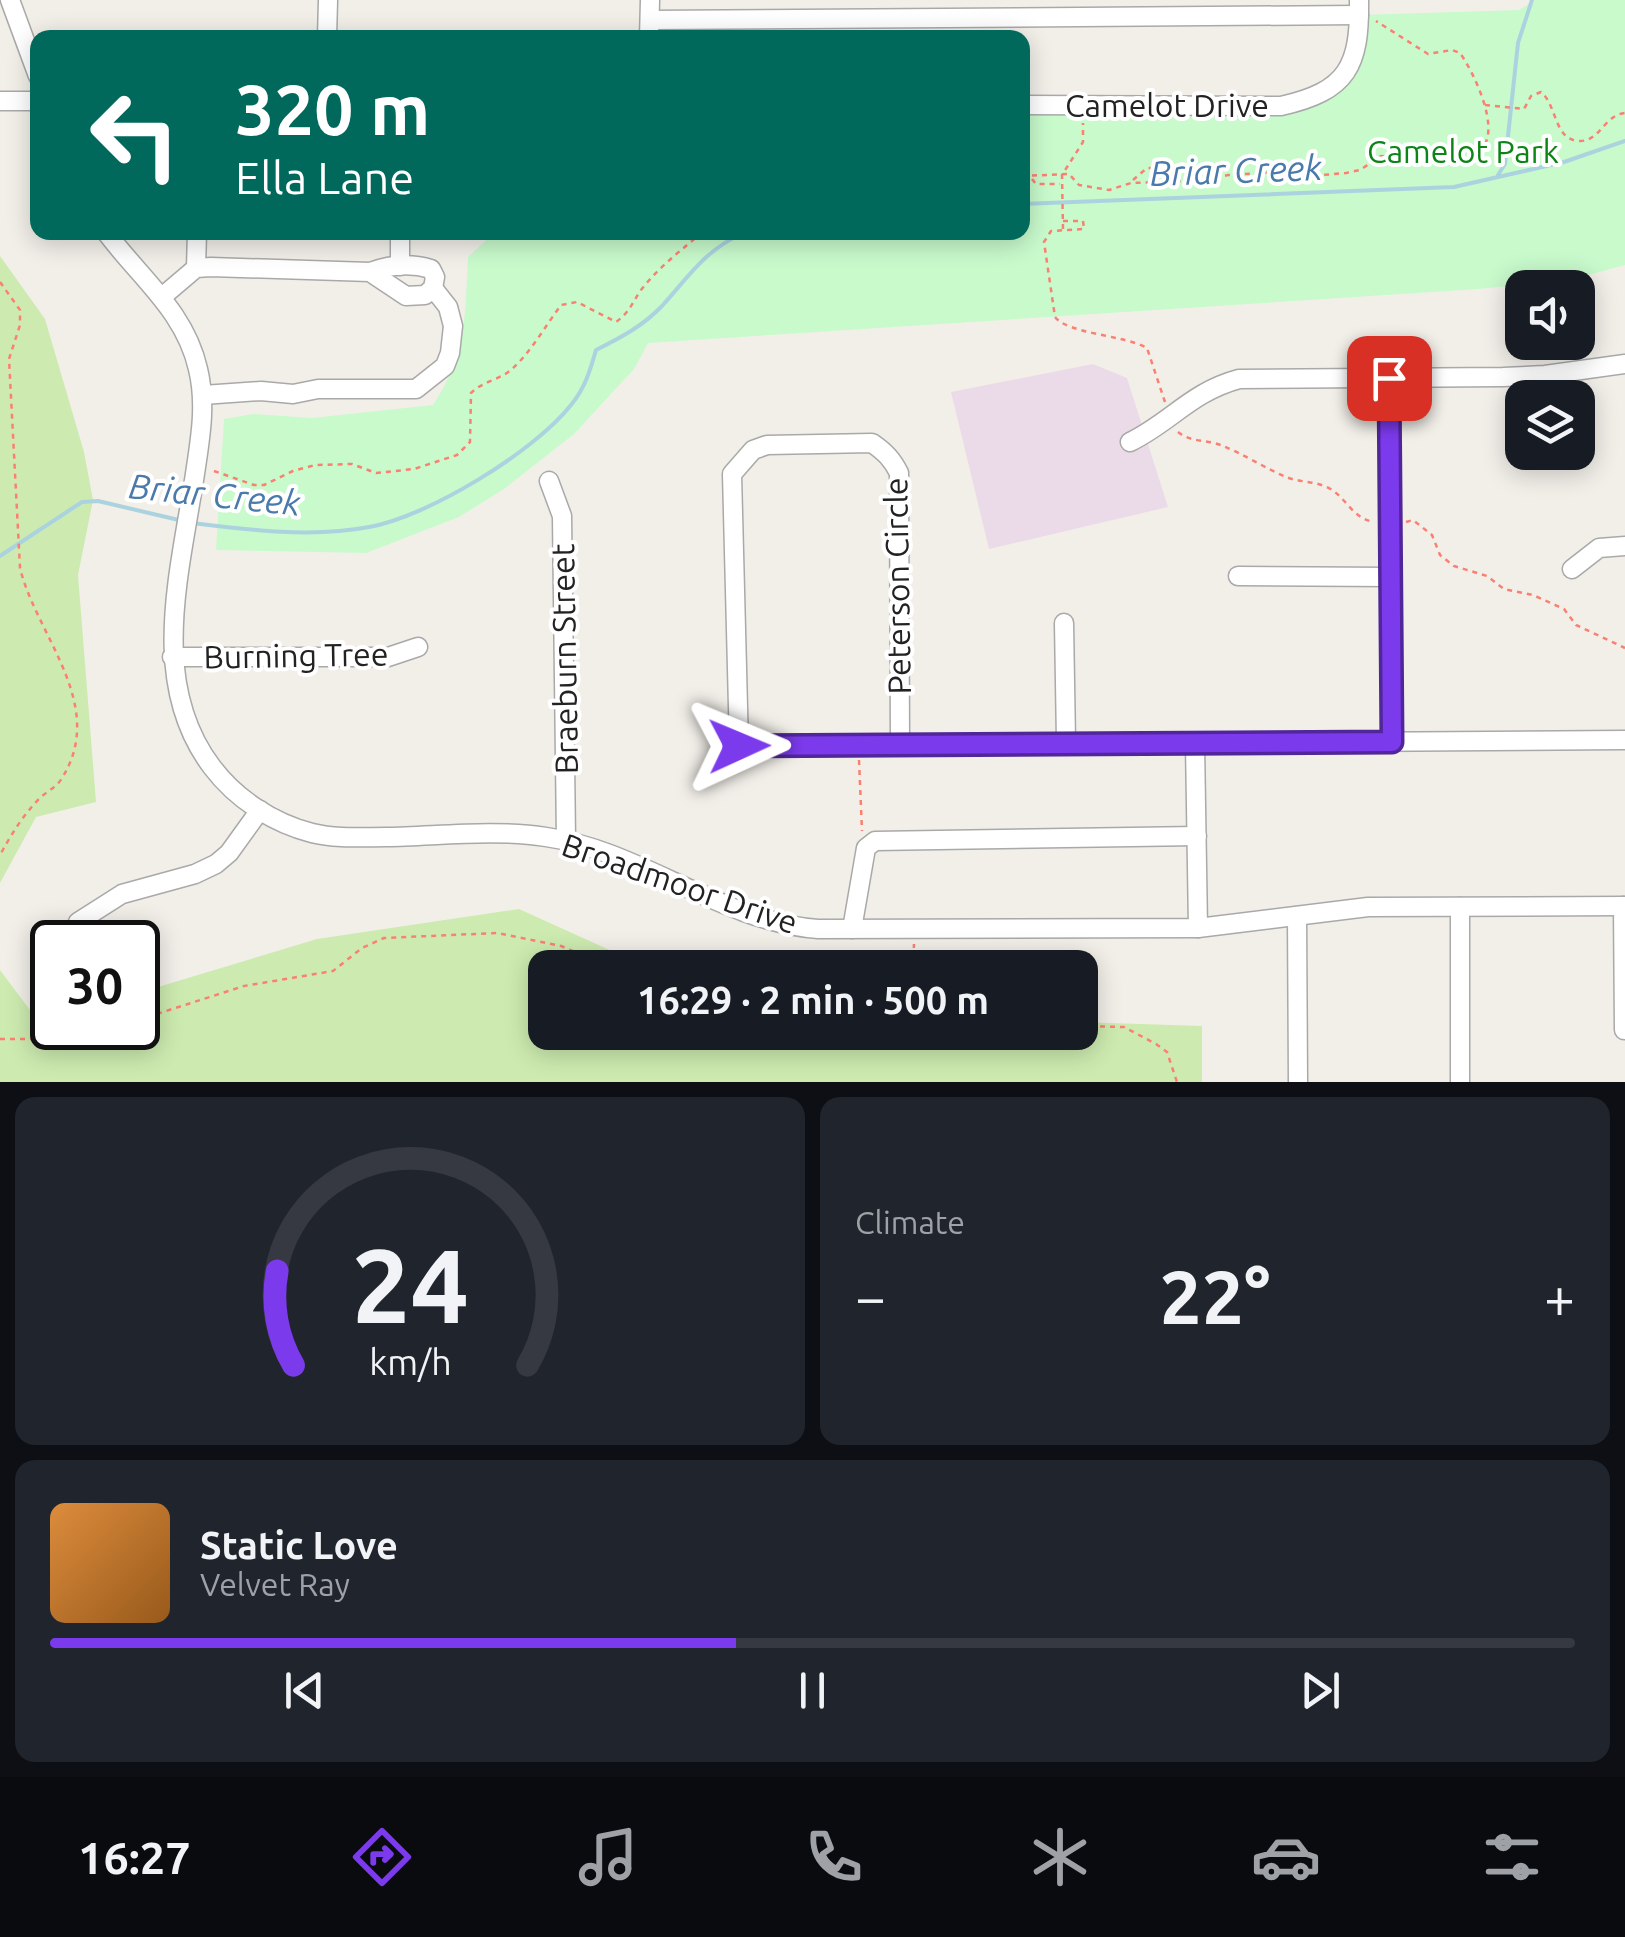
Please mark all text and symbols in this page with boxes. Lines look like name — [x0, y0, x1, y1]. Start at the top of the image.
icon: left — [70, 70, 200, 200]
text: 320 m — [235, 70, 430, 148]
street label: Camelot Drive — [1065, 87, 1269, 123]
park label: Camelot Park — [1367, 133, 1559, 169]
water label: Briar Creek — [1149, 147, 1323, 193]
text: Ella Lane — [235, 152, 414, 203]
map controls — [1505, 270, 1595, 470]
button: sound — [1505, 270, 1595, 360]
pin — [1347, 336, 1432, 421]
icon: arrive — [1362, 351, 1417, 406]
button: layers — [1505, 380, 1595, 470]
water label: Briar Creek — [127, 465, 303, 523]
street label: Peterson Circle — [877, 477, 917, 695]
street label: Braeburn Street — [544, 543, 584, 775]
street label: Burning Tree — [203, 635, 389, 675]
position arrow — [687, 694, 791, 798]
street label: Broadmoor Drive — [558, 826, 802, 940]
speed limit sign: 30 — [30, 920, 160, 1050]
text: 16:29 · 2 min · 500 m — [637, 979, 989, 1021]
text: Climate — [855, 1204, 965, 1240]
text: 24 — [351, 1226, 469, 1343]
text: 22° — [1159, 1254, 1271, 1338]
text: − — [855, 1266, 886, 1327]
text: + — [1544, 1266, 1575, 1327]
text: km/h — [369, 1342, 451, 1382]
text: Static Love — [200, 1524, 398, 1566]
text: Velvet Ray — [200, 1566, 350, 1602]
icon: previous — [277, 1663, 332, 1718]
icon: pause — [785, 1663, 840, 1718]
icon: next — [1293, 1663, 1348, 1718]
icon: directions — [347, 1822, 417, 1892]
icon: music — [573, 1822, 643, 1892]
icon: phone — [799, 1822, 869, 1892]
icon: climate — [1025, 1822, 1095, 1892]
icon: car — [1251, 1822, 1321, 1892]
icon: filters — [1477, 1822, 1547, 1892]
text: 16:27 — [78, 1832, 191, 1883]

